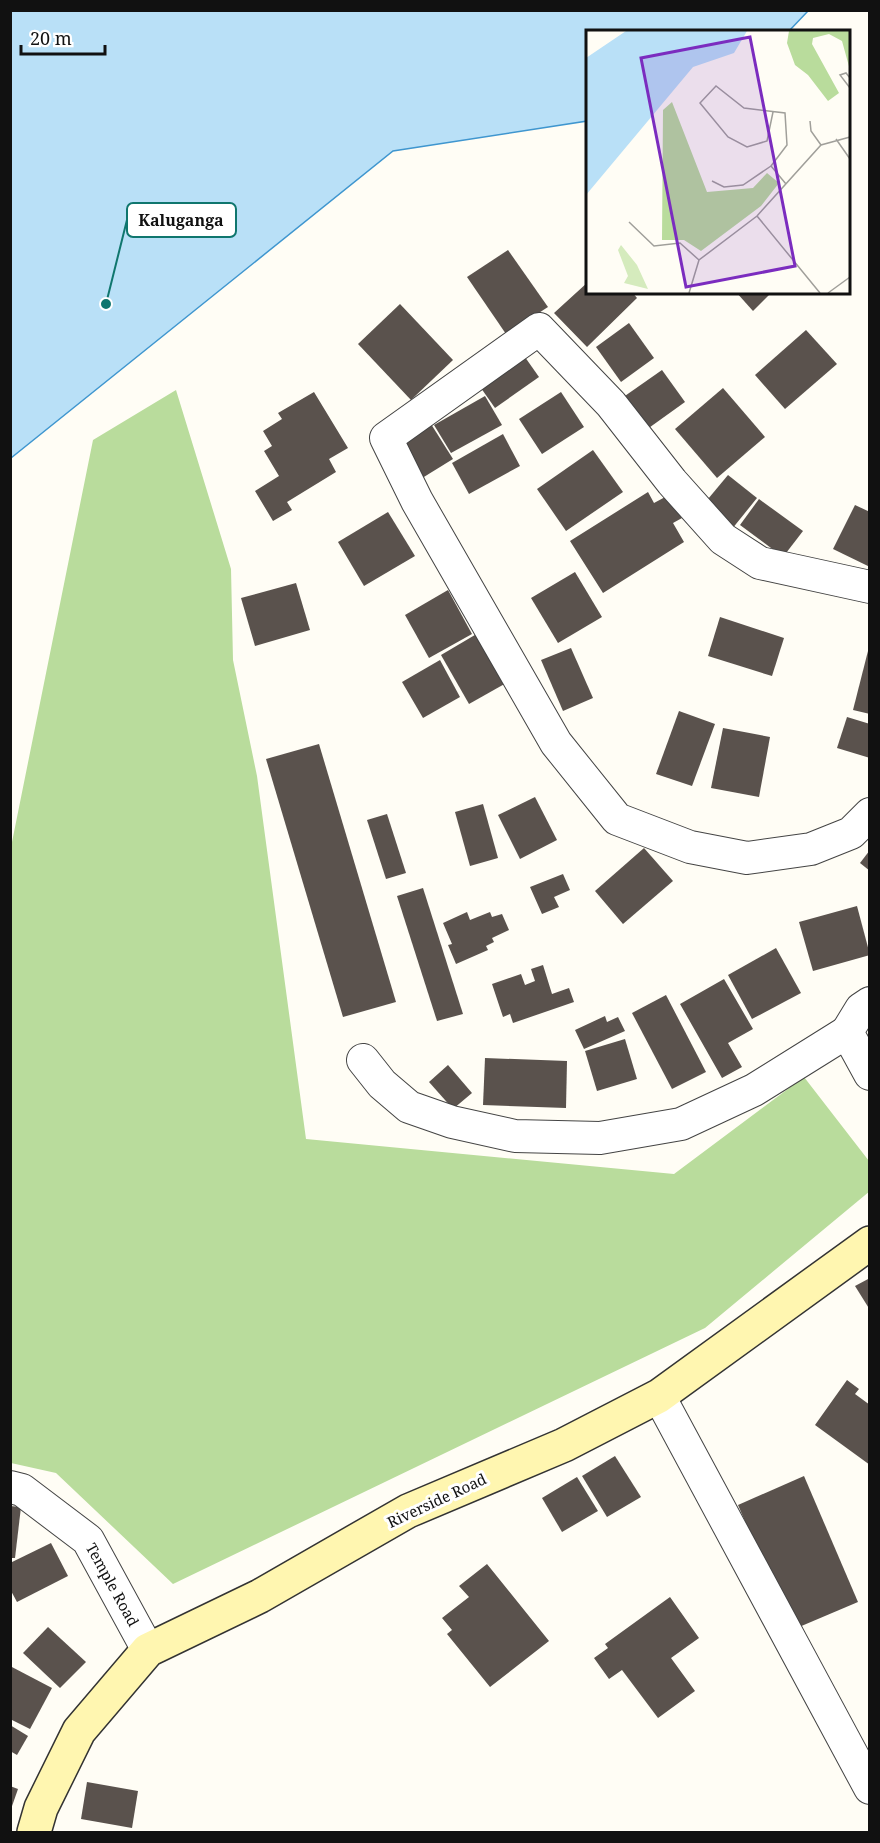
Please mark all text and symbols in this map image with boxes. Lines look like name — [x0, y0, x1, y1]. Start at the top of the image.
scale bar — [21, 18, 105, 56]
text: 20 m — [30, 26, 72, 50]
inset map — [586, 30, 850, 294]
callout: Kaluganga — [127, 203, 236, 237]
text: Kaluganga — [138, 209, 224, 231]
street label: Riverside Road — [384, 1468, 489, 1532]
street label: Temple Road — [82, 1539, 144, 1630]

